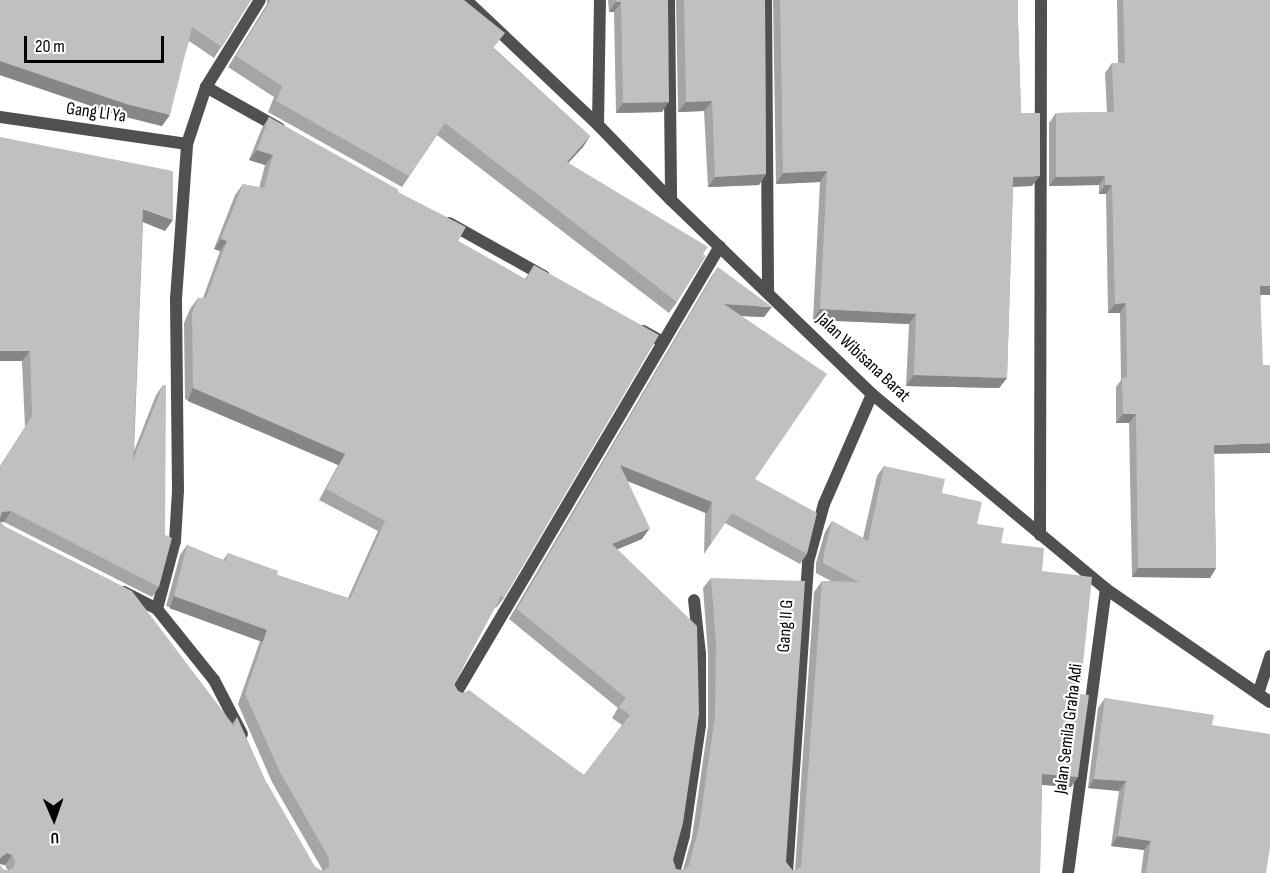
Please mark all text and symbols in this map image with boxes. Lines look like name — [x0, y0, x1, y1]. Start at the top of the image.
scale bar — [27, 24, 166, 62]
text: 20 m — [35, 36, 65, 57]
street label: Gang Ll Ya — [65, 98, 127, 128]
street label: Jalan Wibisana Barat — [812, 309, 914, 407]
street label: Gang II G — [773, 599, 799, 653]
street label: Jalan Semila Graha Adi — [1050, 663, 1088, 795]
north arrow — [24, 789, 84, 849]
text: U — [50, 828, 59, 847]

